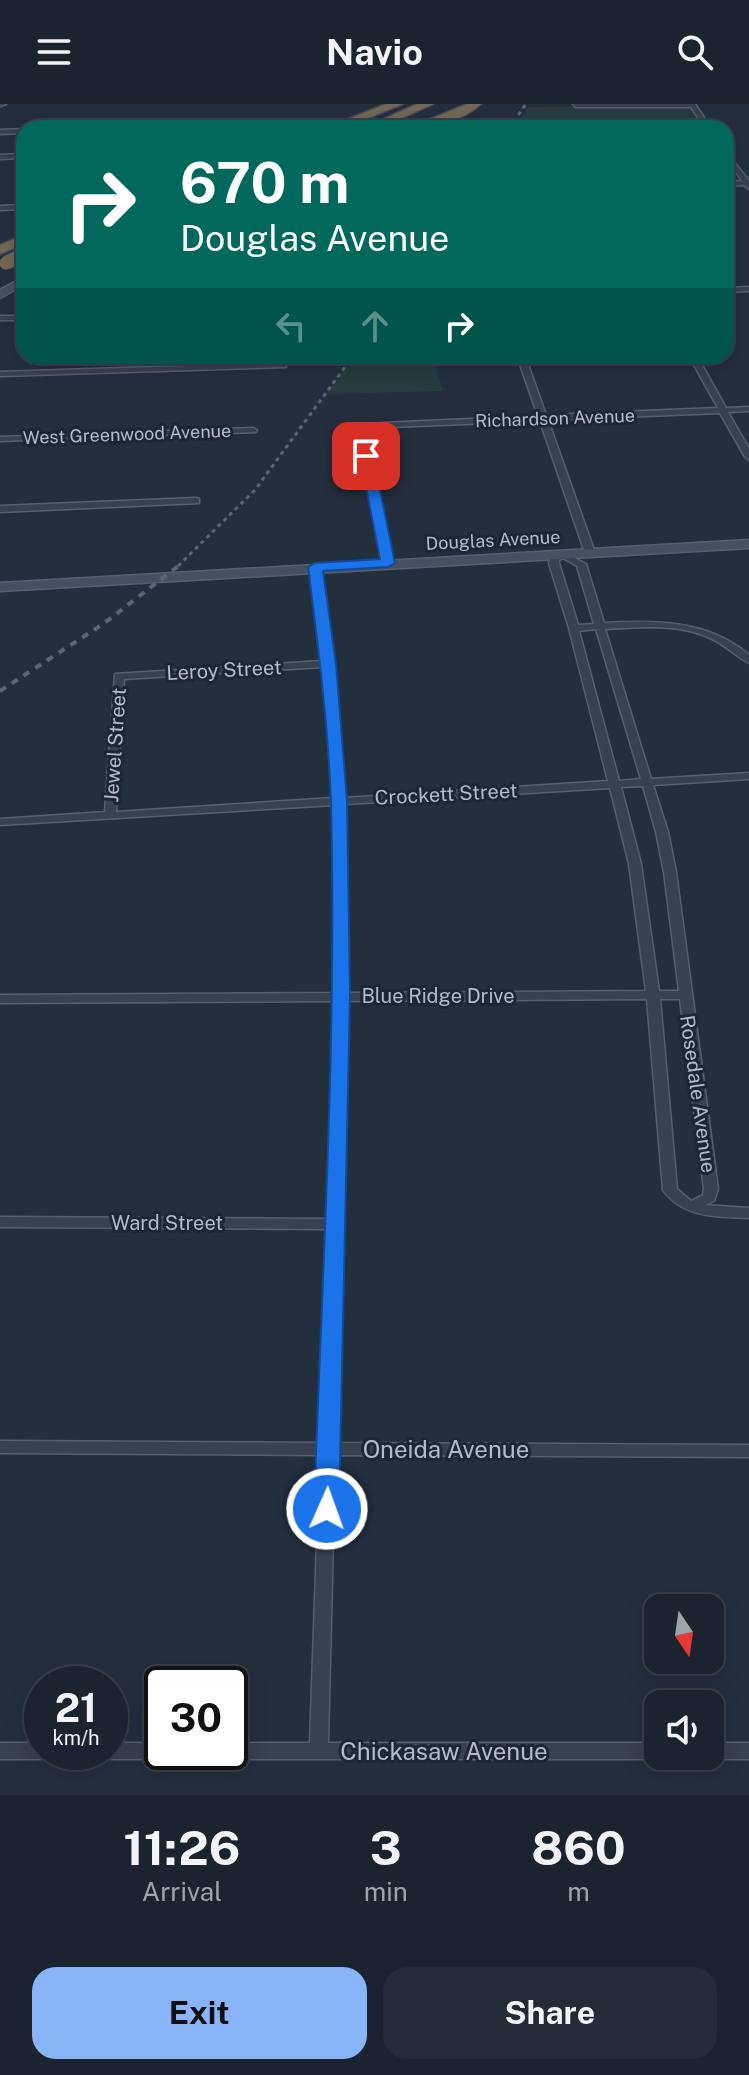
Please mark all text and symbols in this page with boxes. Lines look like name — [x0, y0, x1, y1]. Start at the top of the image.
icon: menu — [32, 30, 76, 74]
icon: search — [673, 30, 717, 74]
text: Navio — [326, 31, 423, 73]
text: 670 m — [180, 150, 349, 216]
icon: right — [48, 152, 152, 256]
text: Douglas Avenue — [180, 217, 449, 259]
icon: left — [269, 304, 313, 348]
icon: ahead — [353, 304, 397, 348]
icon: right — [437, 304, 481, 348]
street label: Richardson Avenue — [475, 405, 635, 431]
street label: West Greenwood Avenue — [22, 420, 232, 448]
pin — [332, 422, 400, 490]
icon: arrive — [344, 434, 388, 478]
street label: Douglas Avenue — [425, 526, 561, 554]
street label: Leroy Street — [166, 655, 282, 685]
street label: Jewel Street — [99, 687, 131, 803]
street label: Crockett Street — [374, 778, 518, 810]
street label: Blue Ridge Drive — [361, 984, 515, 1008]
street label: Rosedale Avenue — [675, 1014, 721, 1174]
street label: Ward Street — [111, 1211, 223, 1235]
street label: Oneida Avenue — [363, 1435, 529, 1463]
position arrow — [285, 1467, 369, 1551]
north arrow — [644, 1594, 724, 1674]
map controls — [644, 1594, 724, 1770]
speed limit sign: 30 — [144, 1666, 248, 1770]
text: 21 — [55, 1684, 97, 1731]
button: sound — [644, 1690, 724, 1770]
text: km/h — [52, 1726, 100, 1750]
street label: Chickasaw Avenue — [340, 1737, 548, 1765]
text: 11:26 — [123, 1819, 240, 1876]
text: 3 — [370, 1819, 402, 1876]
text: 860 — [531, 1819, 626, 1876]
text: Arrival — [142, 1876, 222, 1907]
text: min — [364, 1876, 408, 1907]
text: m — [567, 1876, 590, 1907]
button: Exit — [32, 1967, 367, 2059]
button: Share — [383, 1967, 717, 2059]

